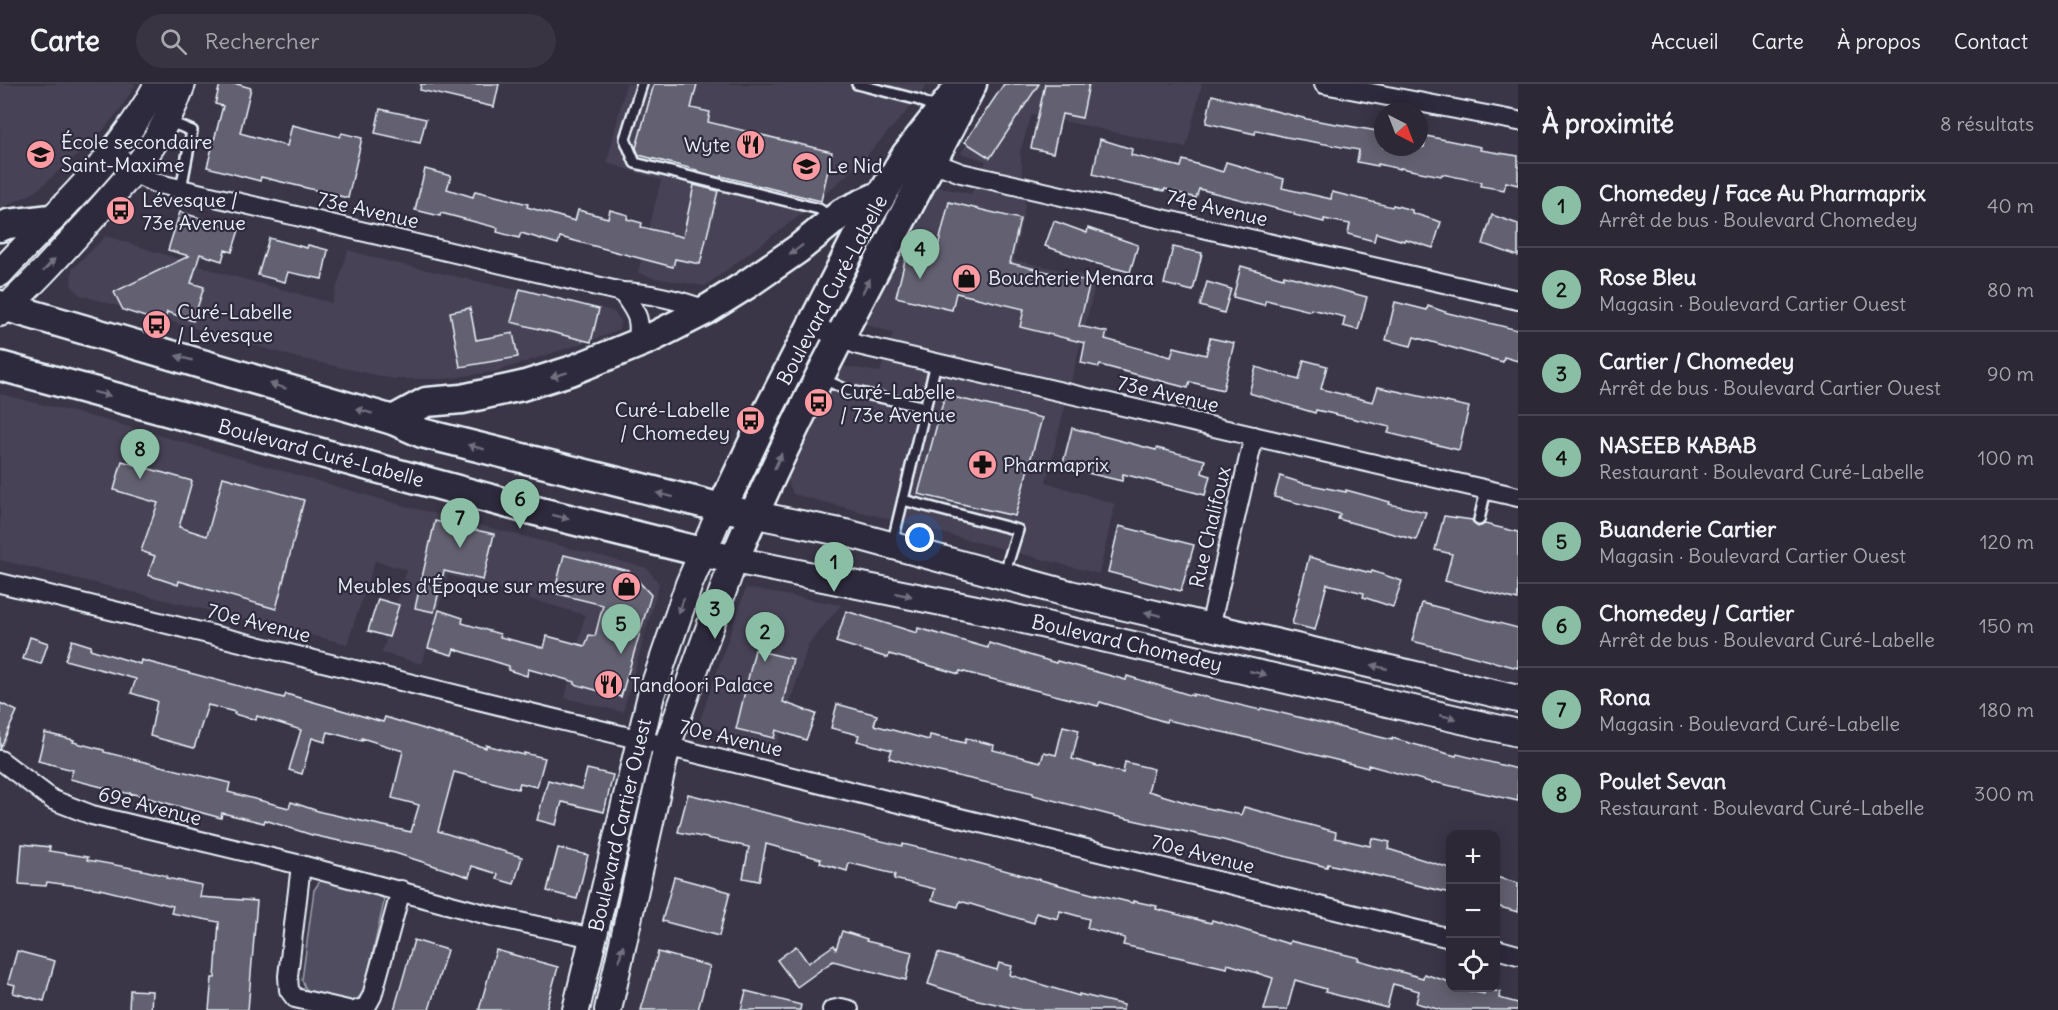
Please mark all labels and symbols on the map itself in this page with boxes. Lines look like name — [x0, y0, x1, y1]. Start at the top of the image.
north arrow — [1374, 102, 1428, 156]
place label: École secondaire Saint-Maxime — [61, 129, 212, 177]
restaurant icon: Wyte — [735, 129, 767, 161]
place label: Wyte — [684, 132, 730, 157]
school or university icon: École secondaire Saint-Maxime — [24, 138, 56, 170]
school or university icon: Le Nid — [790, 150, 822, 182]
place label: Le Nid — [827, 153, 883, 178]
street label: 74e Avenue — [1164, 184, 1270, 231]
street label: 73e Avenue — [315, 186, 421, 233]
place label: Lévesque / 73e Avenue — [142, 187, 246, 235]
street label: Boulevard Curé-Labelle — [771, 190, 892, 389]
bus stop icon: Lévesque / 73e Avenue — [105, 195, 137, 227]
pin: 4 — [900, 230, 940, 279]
one-way arrow — [789, 244, 804, 256]
one-way arrow — [42, 258, 56, 273]
shop icon: Boucherie Menara — [951, 262, 983, 294]
place label: Boucherie Menara — [988, 265, 1154, 290]
one-way arrow — [861, 277, 871, 294]
place label: Curé-Labelle / Lévesque — [177, 299, 292, 347]
bus stop icon: Curé-Labelle / Lévesque — [140, 308, 172, 340]
one-way arrow — [175, 353, 193, 362]
street label: 73e Avenue — [1115, 370, 1221, 417]
one-way arrow — [550, 371, 568, 380]
place label: Curé-Labelle / 73e Avenue — [840, 379, 956, 427]
one-way arrow — [269, 381, 287, 390]
bus stop icon: Curé-Labelle / 73e Avenue — [803, 387, 835, 419]
one-way arrow — [93, 389, 111, 399]
place label: Curé-Labelle / Chomedey — [615, 397, 730, 445]
bus stop icon: Curé-Labelle / Chomedey — [735, 405, 767, 437]
one-way arrow — [355, 406, 373, 415]
street label: Boulevard Curé-Labelle — [216, 413, 427, 492]
pin: 8 — [120, 430, 160, 479]
one-way arrow — [467, 441, 485, 451]
pharmacy icon: Pharmaprix — [966, 449, 998, 481]
place label: Pharmaprix — [1003, 452, 1109, 477]
one-way arrow — [773, 453, 782, 470]
street label: Rue Chalifoux — [1183, 464, 1236, 590]
pin: 6 — [500, 480, 540, 529]
one-way arrow — [656, 489, 674, 499]
pin: 7 — [440, 498, 480, 548]
one-way arrow — [552, 512, 570, 522]
your location — [905, 523, 934, 552]
pin: 1 — [814, 542, 854, 592]
shop icon: Meubles d'Époque sur mesure — [610, 570, 642, 602]
place label: Meubles d'Époque sur mesure — [337, 573, 605, 598]
pin: 3 — [696, 590, 734, 639]
one-way arrow — [894, 591, 913, 600]
one-way arrow — [676, 597, 685, 615]
street label: 70e Avenue — [205, 598, 313, 647]
pin: 5 — [602, 604, 640, 654]
street label: Boulevard Chomedey — [1029, 608, 1225, 677]
one-way arrow — [1143, 609, 1162, 618]
pin: 2 — [746, 612, 784, 662]
one-way arrow — [1370, 661, 1388, 671]
restaurant icon: Tandoori Palace — [593, 669, 625, 701]
one-way arrow — [1249, 669, 1267, 679]
place label: Tandoori Palace — [630, 672, 773, 697]
street label: 70e Avenue — [677, 713, 785, 762]
one-way arrow — [1439, 713, 1457, 723]
street label: Boulevard Cartier Ouest — [583, 716, 656, 934]
street label: 69e Avenue — [96, 781, 204, 830]
street label: 70e Avenue — [1149, 829, 1257, 878]
one-way arrow — [616, 944, 626, 962]

